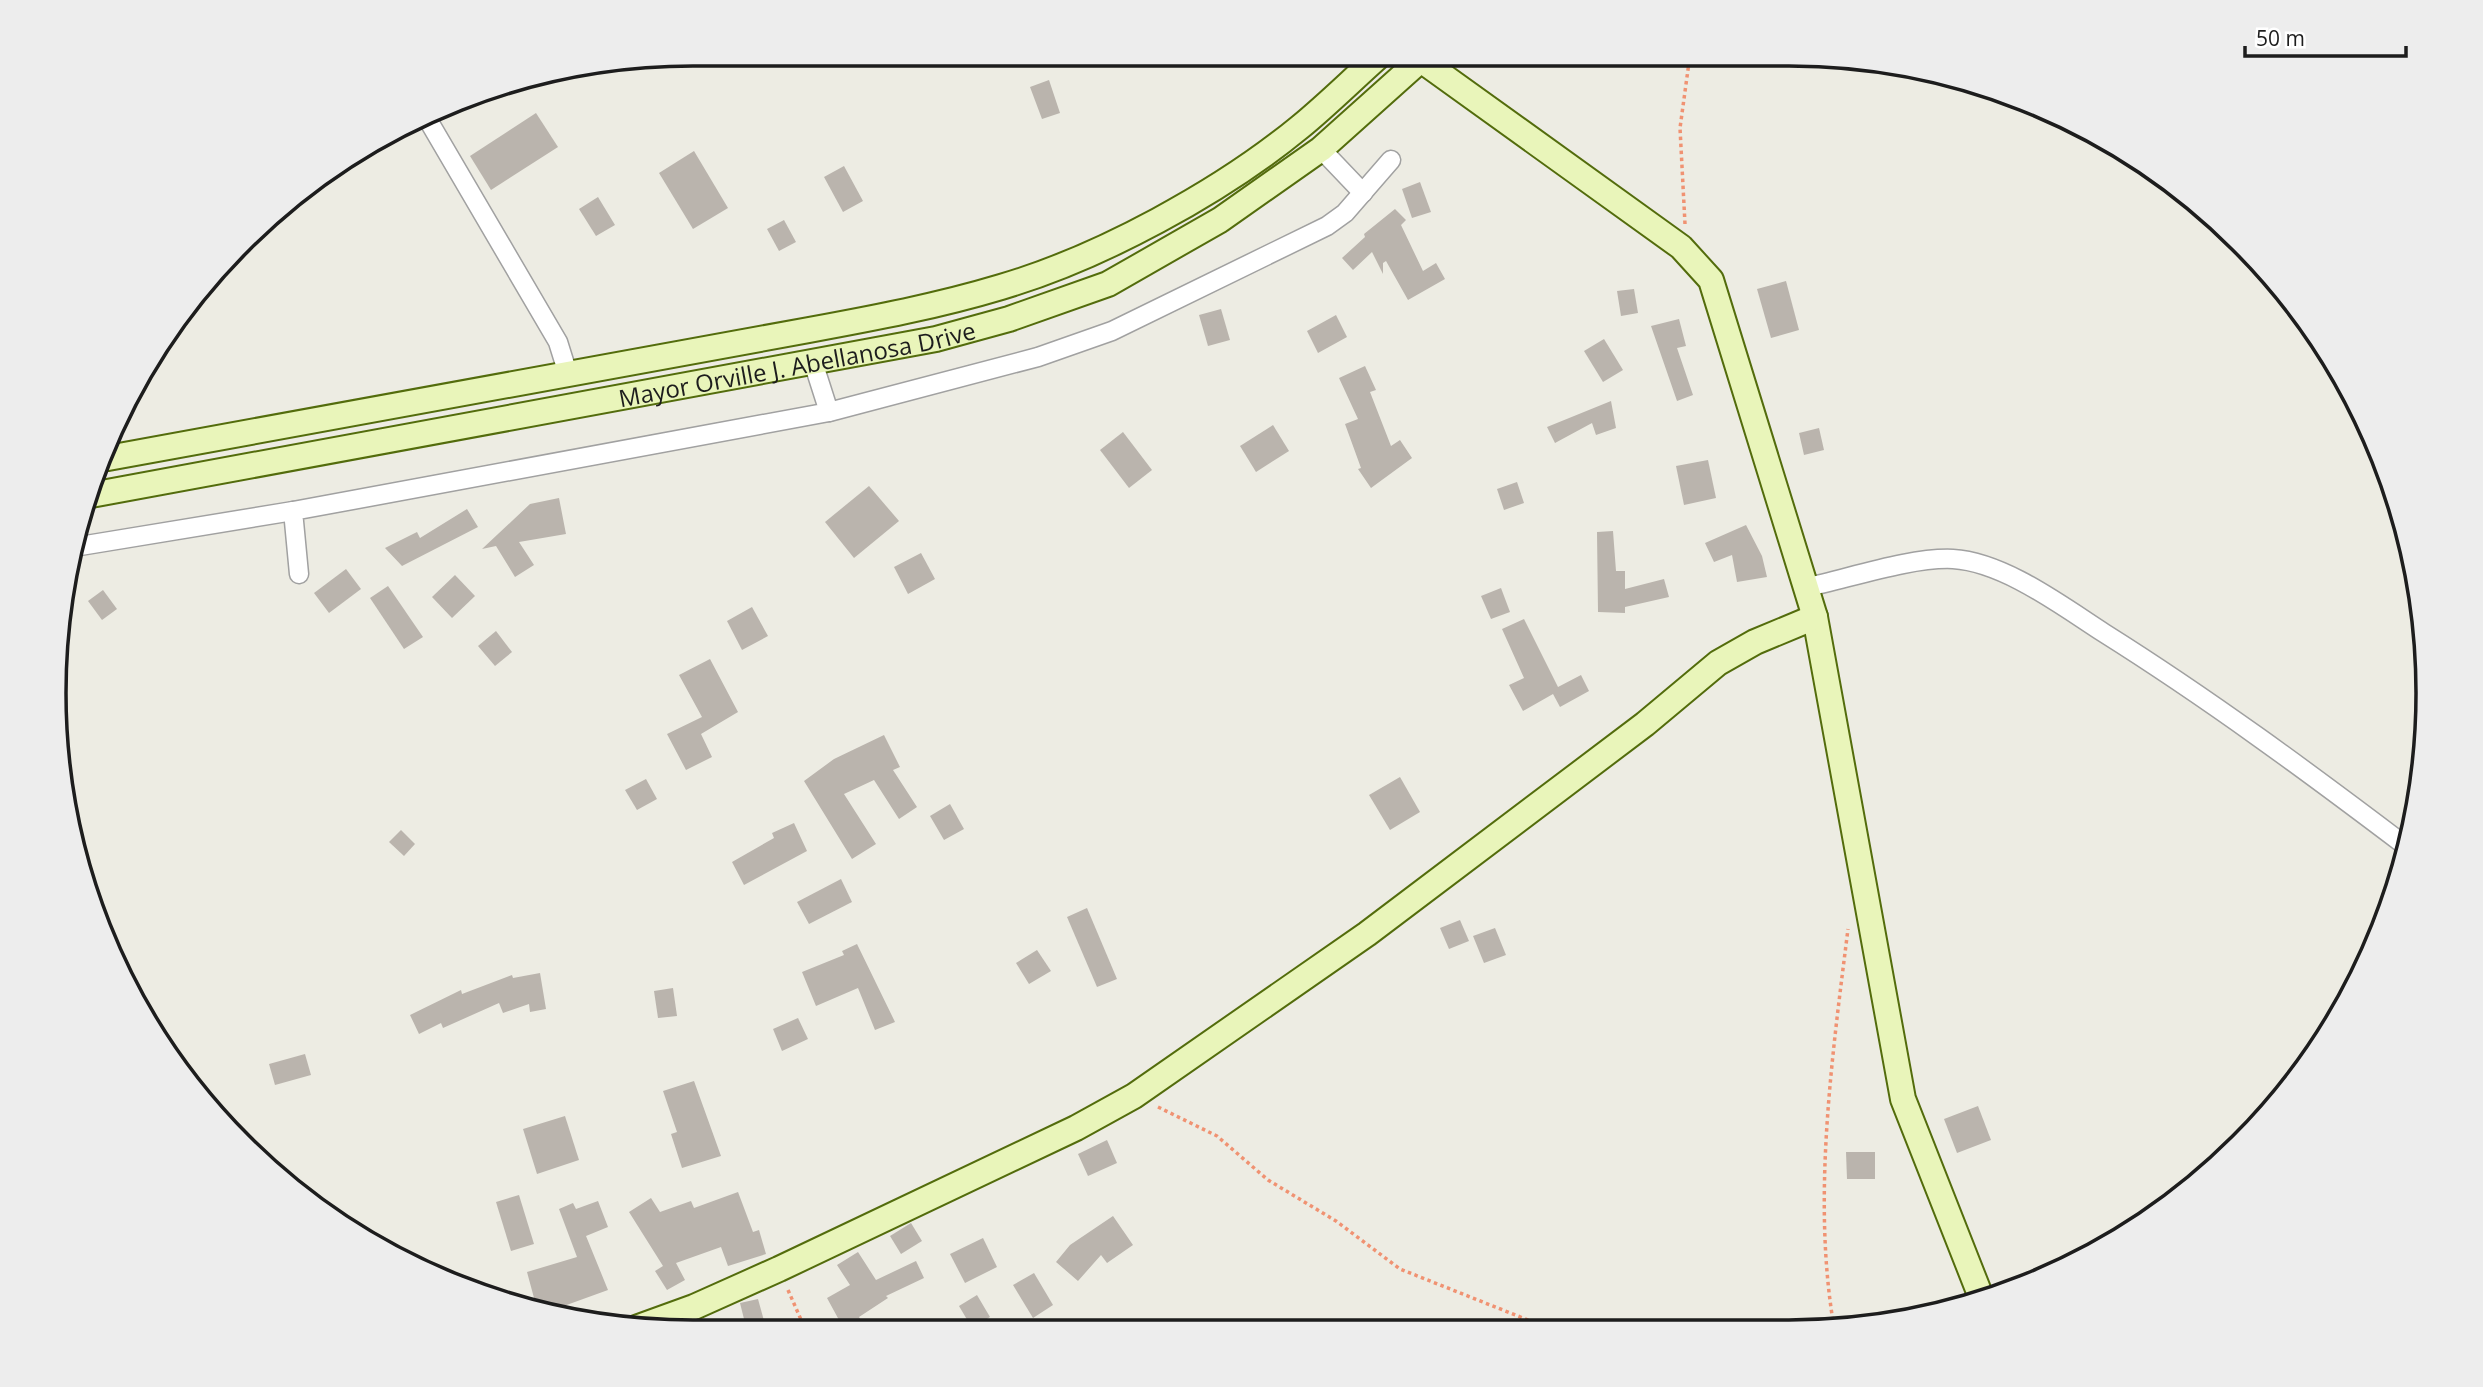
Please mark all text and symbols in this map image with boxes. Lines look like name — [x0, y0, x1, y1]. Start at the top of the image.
scale bar — [2245, 14, 2406, 58]
text: 50 m — [2256, 24, 2305, 52]
street label: Mayor Orville J. Abellanosa Drive — [616, 313, 979, 414]

